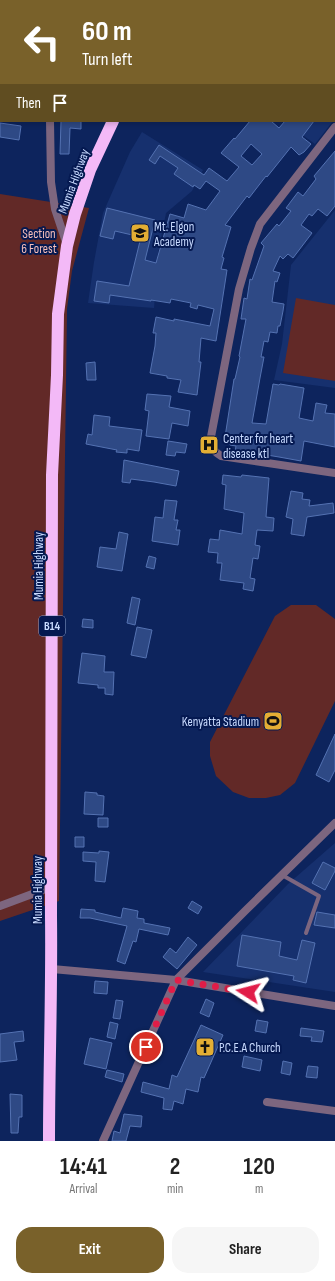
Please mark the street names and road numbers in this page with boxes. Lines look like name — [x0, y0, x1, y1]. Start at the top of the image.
street label: Mumia Highway — [55, 147, 93, 216]
street label: Mumia Highway — [31, 532, 47, 600]
road number: B14 — [39, 616, 65, 636]
street label: Mumia Highway — [30, 856, 46, 924]

